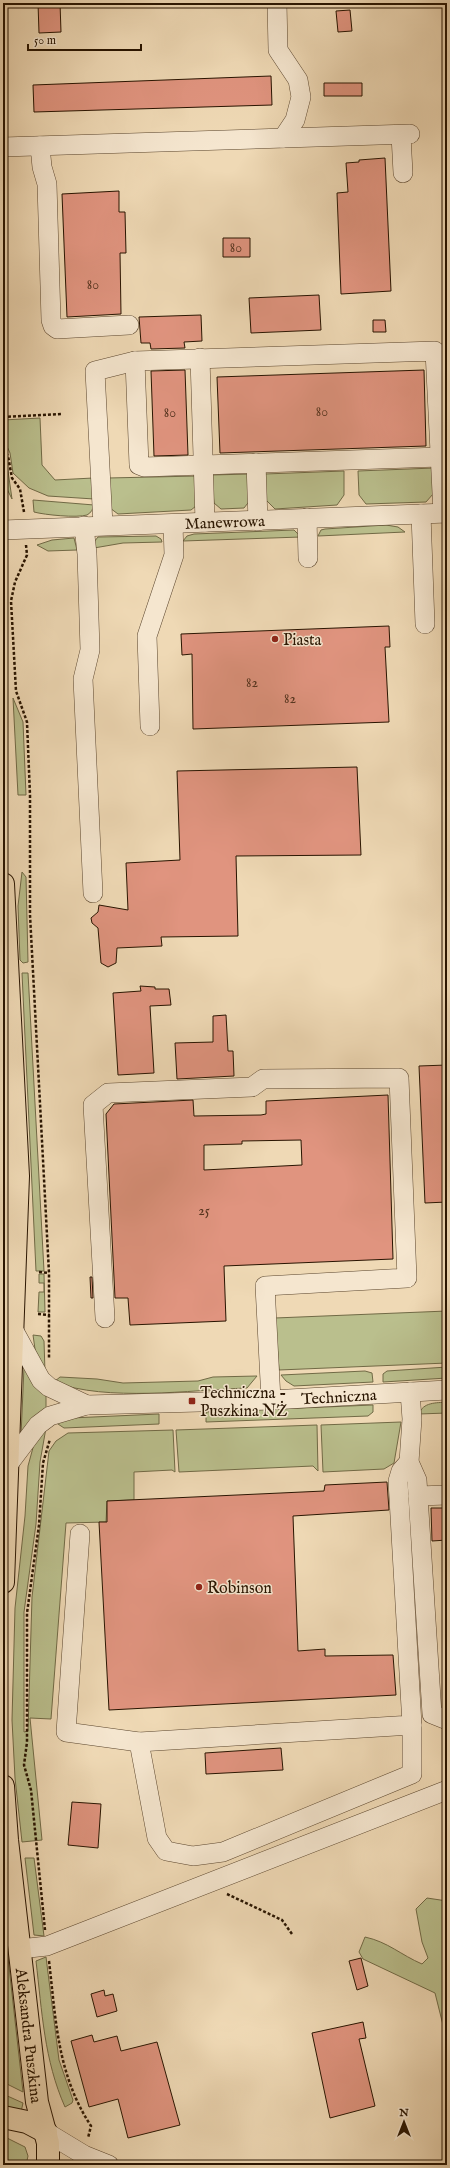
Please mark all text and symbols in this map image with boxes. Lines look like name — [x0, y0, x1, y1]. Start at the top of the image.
scale bar — [28, 26, 141, 52]
text: 50 m — [34, 33, 56, 48]
house number: 80 — [230, 239, 242, 257]
house number: 80 — [87, 276, 99, 294]
house number: 80 — [316, 403, 328, 421]
house number: 80 — [164, 404, 176, 422]
street label: Manewrowa — [184, 512, 265, 535]
place label: Piasta — [283, 631, 322, 651]
marker: Piasta — [270, 634, 280, 644]
house number: 82 — [246, 674, 258, 692]
house number: 82 — [284, 690, 296, 708]
house number: 25 — [198, 1202, 210, 1220]
place label: Techniczna - Puszkina NŻ — [200, 1384, 287, 1422]
street label: Techniczna — [301, 1386, 377, 1410]
marker: Techniczna - Puszkina NŻ — [187, 1396, 197, 1406]
place label: Robinson — [207, 1579, 272, 1599]
marker: Robinson — [194, 1582, 204, 1592]
street label: Aleksandra Puszkina — [10, 1966, 45, 2104]
north arrow — [384, 2102, 424, 2142]
text: N — [398, 2106, 409, 2120]

